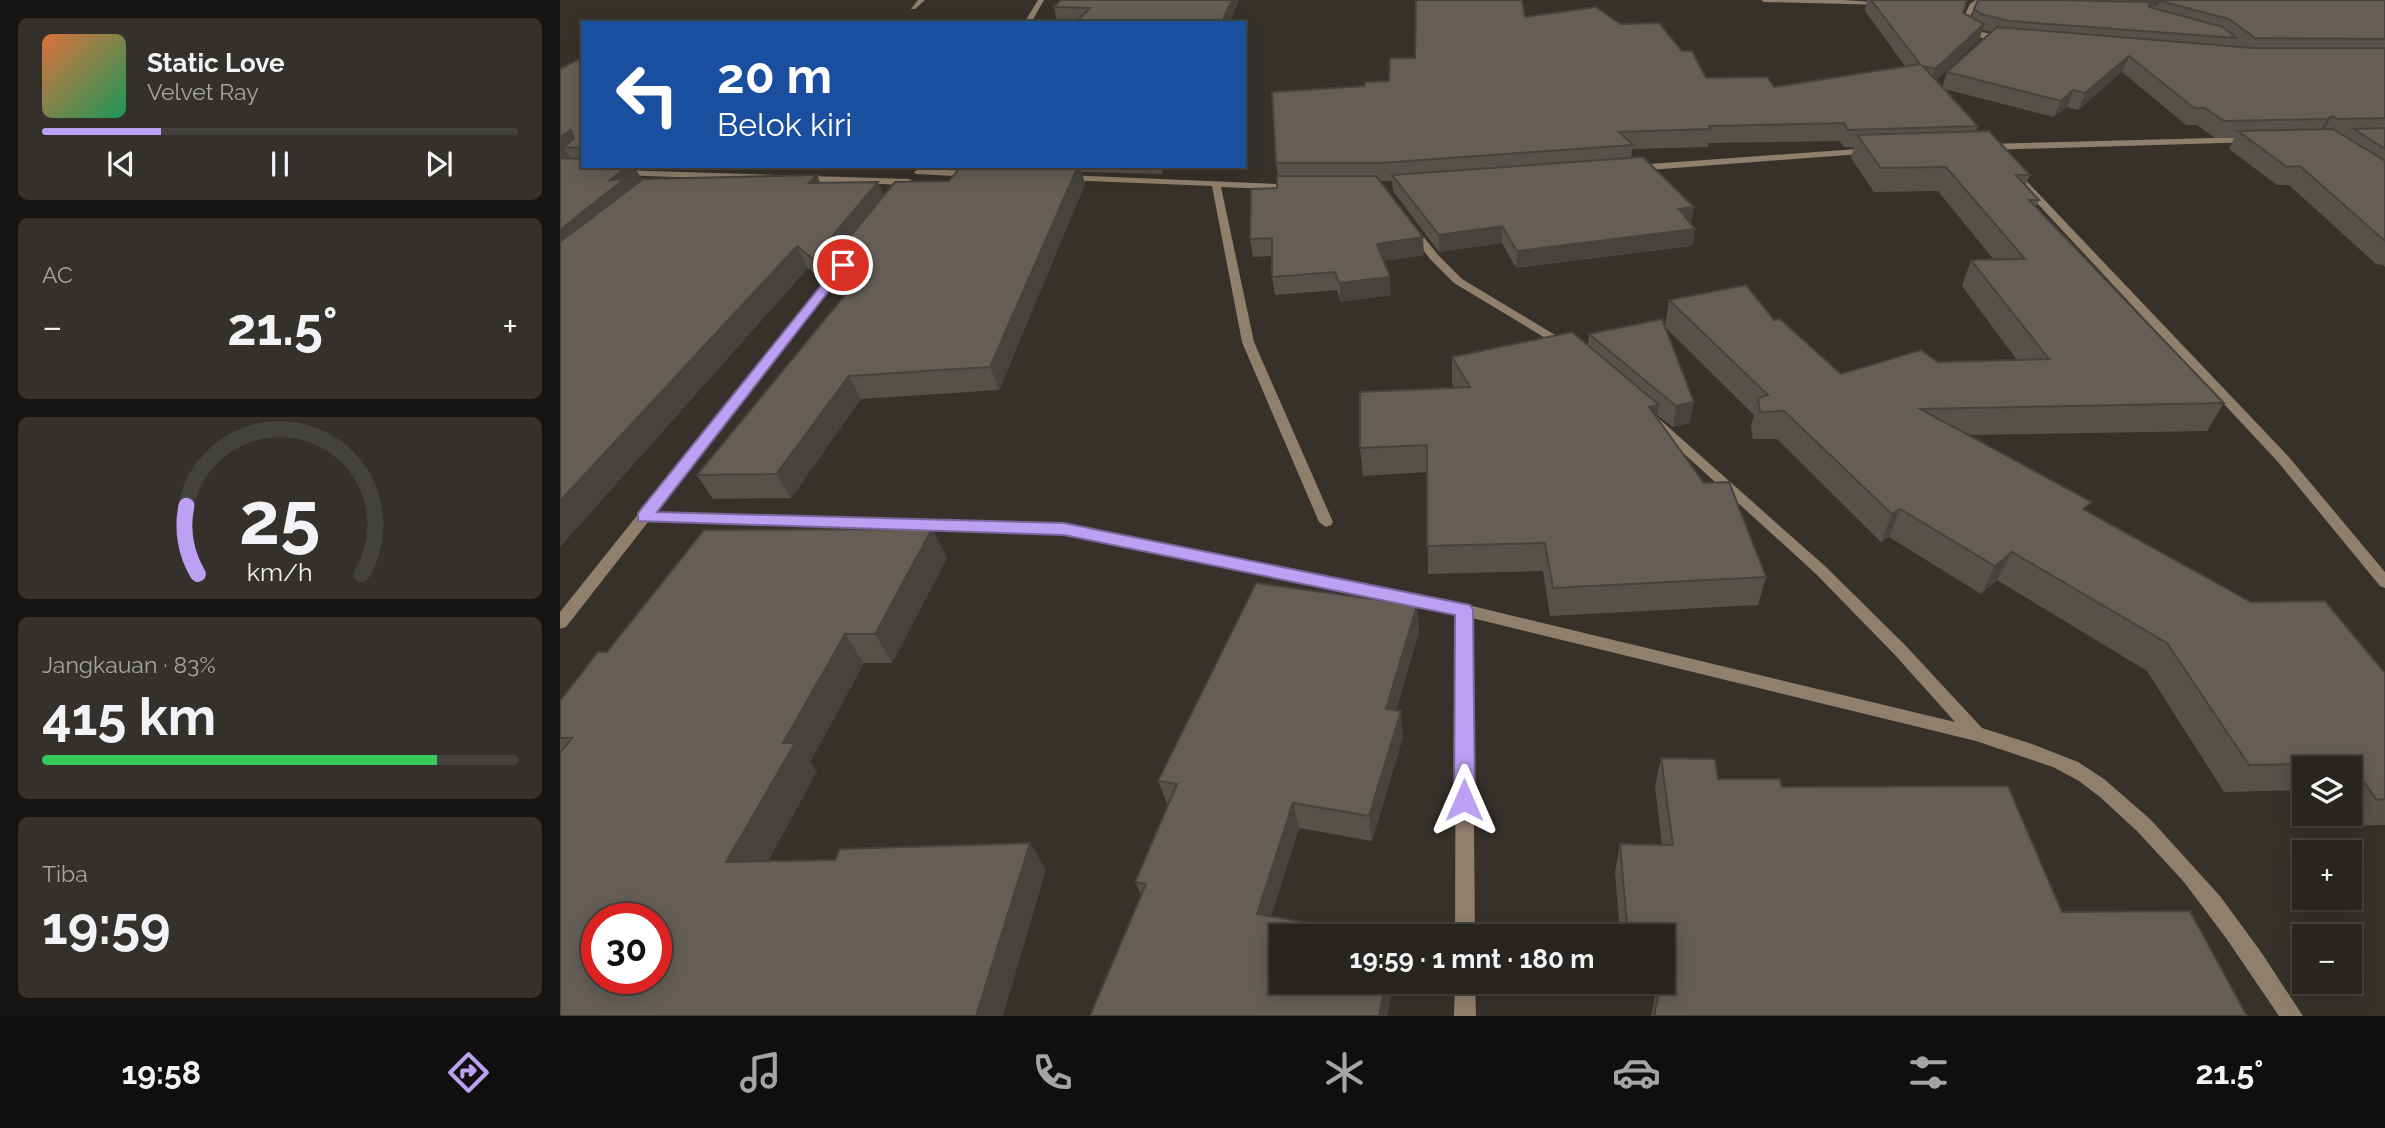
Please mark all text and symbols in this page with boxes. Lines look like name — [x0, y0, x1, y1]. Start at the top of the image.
text: 20 m — [717, 47, 832, 104]
text: Static Love — [147, 48, 285, 78]
icon: left — [602, 49, 693, 140]
text: Velvet Ray — [147, 78, 259, 105]
text: Belok kiri — [717, 106, 852, 143]
icon: previous — [102, 145, 140, 183]
icon: pause — [261, 145, 299, 183]
icon: next — [420, 145, 458, 183]
pin — [813, 235, 873, 295]
icon: arrive — [824, 246, 862, 284]
text: AC — [42, 261, 73, 288]
text: 21.5° — [227, 296, 338, 357]
text: − — [42, 304, 62, 349]
text: + — [502, 304, 518, 349]
text: 25 — [239, 476, 321, 561]
text: km/h — [247, 557, 313, 587]
text: Jangkauan · 83% — [42, 651, 216, 678]
text: 415 km — [42, 686, 216, 747]
map controls — [2292, 756, 2362, 994]
button: layers — [2292, 756, 2362, 826]
position arrow — [1427, 763, 1501, 837]
button: + — [2292, 840, 2362, 910]
text: Tiba — [42, 860, 88, 887]
text: 19:59 — [42, 895, 171, 956]
speed limit sign: 30 — [581, 903, 672, 994]
button: − — [2292, 924, 2362, 994]
text: 19:59 · 1 mnt · 180 m — [1350, 944, 1594, 974]
icon: directions — [444, 1048, 493, 1097]
icon: music — [736, 1048, 785, 1097]
icon: phone — [1028, 1048, 1077, 1097]
icon: climate — [1320, 1048, 1369, 1097]
icon: car — [1612, 1048, 1661, 1097]
icon: filters — [1904, 1048, 1953, 1097]
text: 19:58 — [121, 1054, 201, 1091]
text: 21.5° — [2196, 1054, 2263, 1091]

